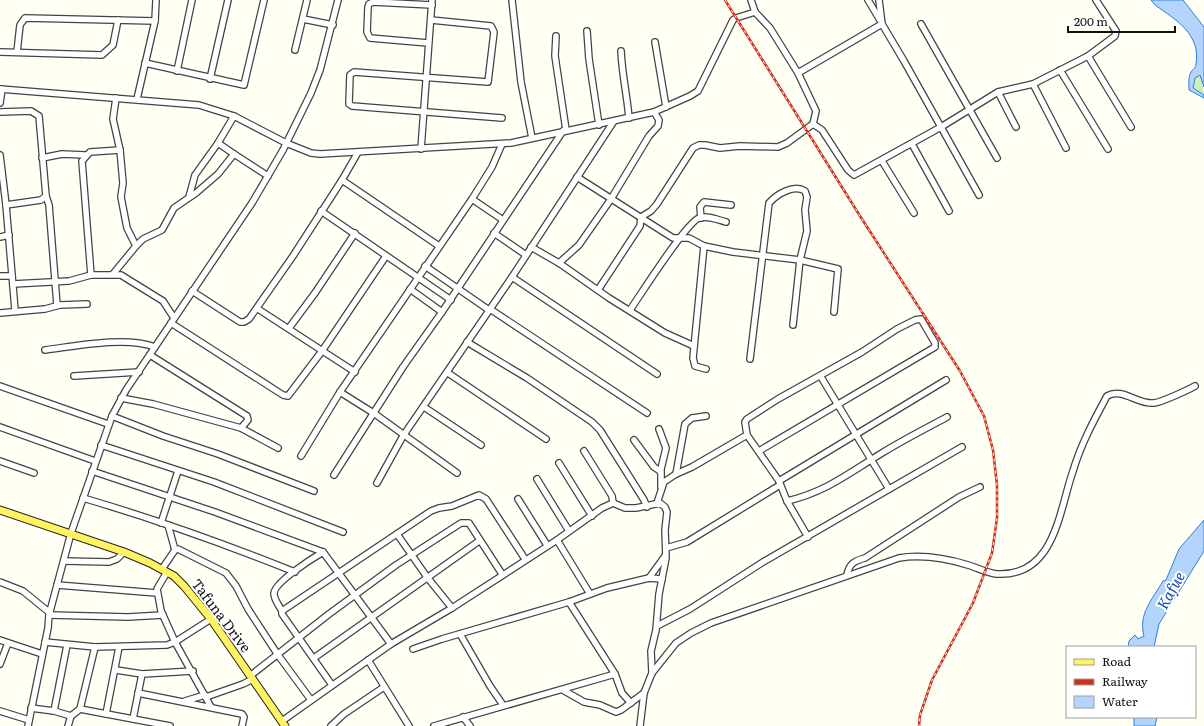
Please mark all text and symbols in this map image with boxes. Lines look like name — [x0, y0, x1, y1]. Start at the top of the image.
scale bar — [1068, 8, 1175, 34]
text: 200 m — [1074, 12, 1108, 30]
water label: Kafue — [1150, 567, 1190, 613]
street label: Tafuna Drive — [188, 574, 256, 656]
legend — [1066, 646, 1196, 718]
text: Road — [1102, 652, 1132, 670]
text: Railway — [1102, 672, 1148, 690]
text: Water — [1102, 692, 1138, 710]

